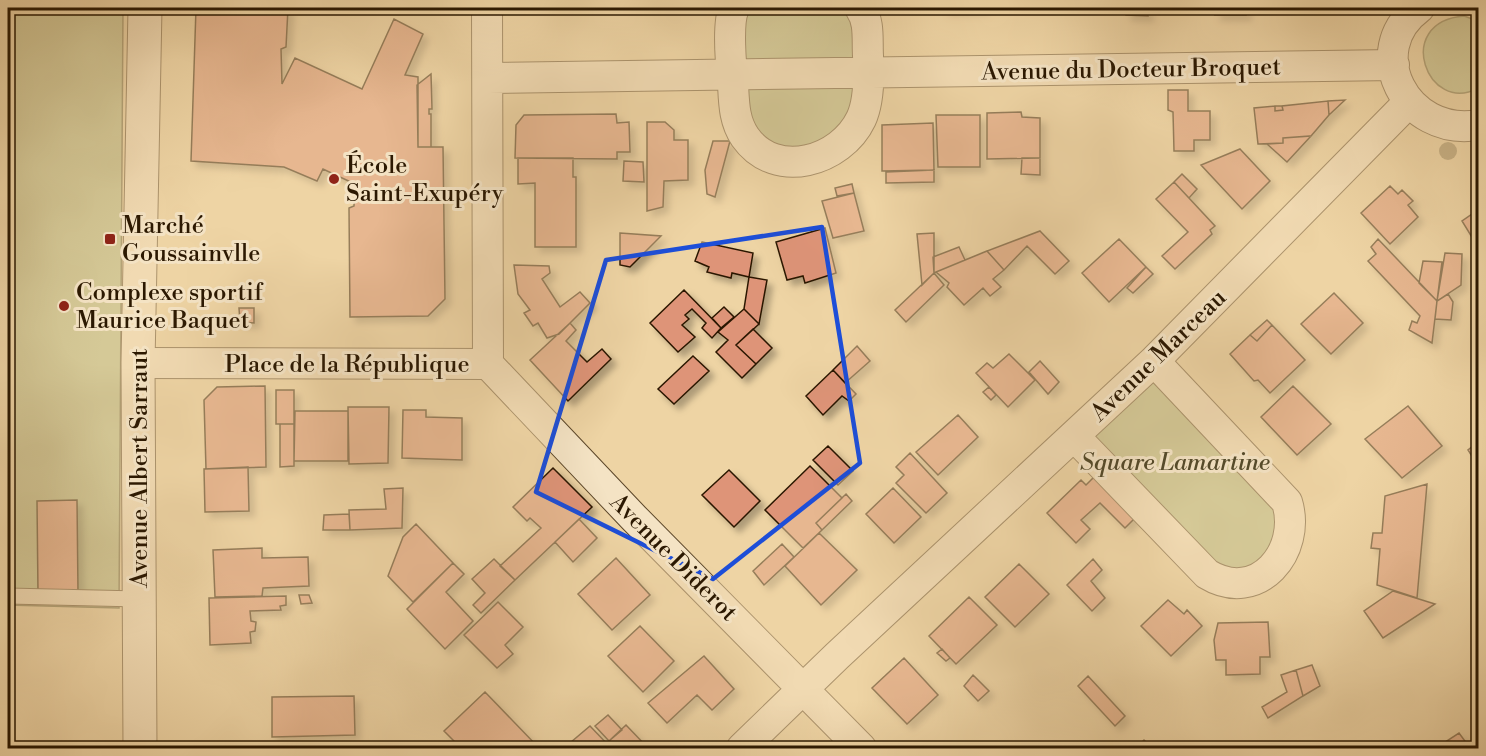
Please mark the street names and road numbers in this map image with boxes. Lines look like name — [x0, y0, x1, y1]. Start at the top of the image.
street label: Avenue du Docteur Broquet — [980, 52, 1282, 88]
street label: Avenue Marceau — [1084, 283, 1233, 429]
street label: Avenue Albert Sarraut — [125, 348, 155, 589]
street label: Place de la République — [224, 350, 470, 380]
street label: Avenue Diderot — [602, 487, 744, 628]

